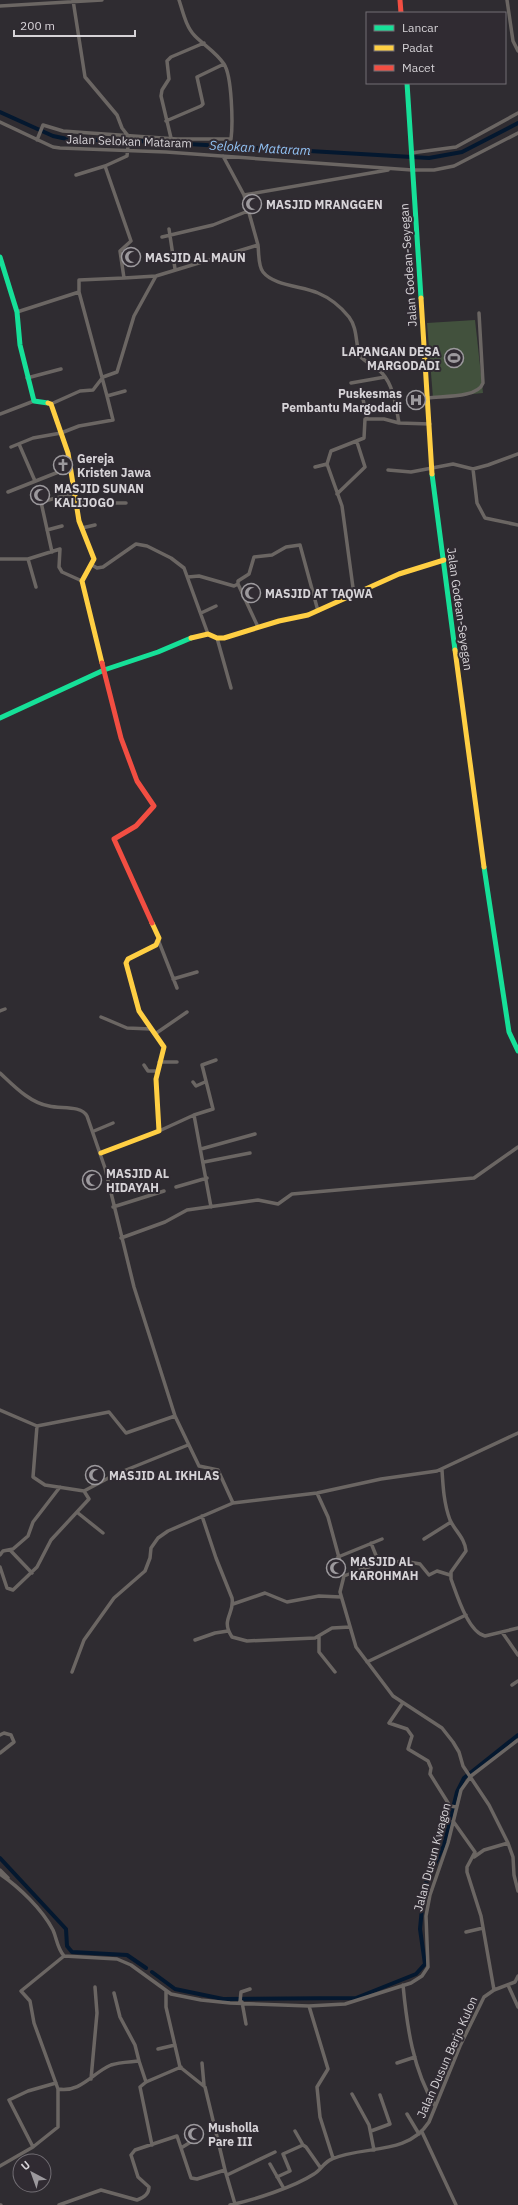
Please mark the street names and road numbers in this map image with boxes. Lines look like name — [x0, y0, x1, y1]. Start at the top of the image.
street label: Jalan Selokan Mataram — [66, 131, 192, 151]
street label: Jalan Godean-Seyegan — [396, 203, 420, 327]
street label: Jalan Godean-Seyegan — [444, 547, 476, 671]
street label: Jalan Dusun Kwagon — [410, 1801, 454, 1913]
street label: Jalan Dusun Berjo Kulon — [413, 1994, 481, 2120]

